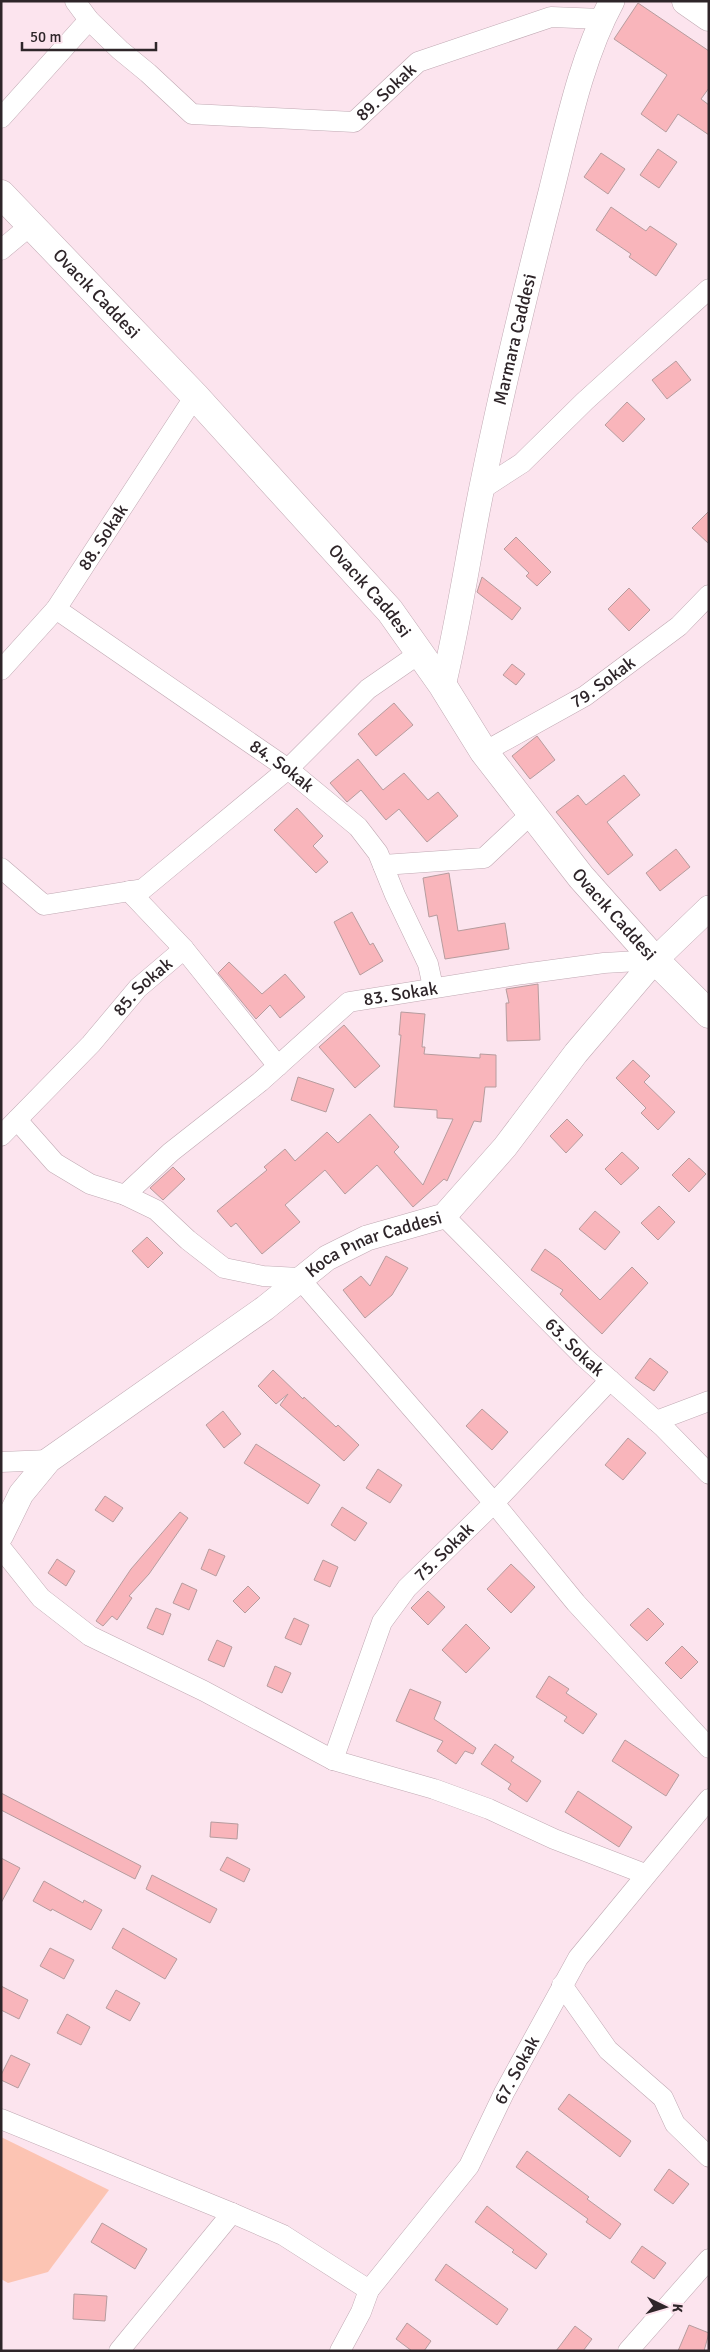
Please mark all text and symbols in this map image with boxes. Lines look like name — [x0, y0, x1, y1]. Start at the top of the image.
scale bar — [22, 20, 156, 52]
text: 50 m — [30, 28, 61, 46]
street label: 89. Sokak — [351, 59, 421, 126]
street label: Ovacık Caddesi — [48, 244, 145, 343]
street label: Marmara Caddesi — [489, 271, 541, 407]
street label: 88. Sokak — [73, 500, 133, 574]
street label: Ovacık Caddesi — [324, 540, 416, 642]
street label: 79. Sokak — [567, 651, 640, 713]
street label: 84. Sokak — [245, 735, 319, 797]
street label: Ovacık Caddesi — [567, 864, 661, 965]
street label: 85. Sokak — [108, 953, 177, 1020]
street label: 83. Sokak — [362, 977, 439, 1011]
street label: Koca Pınar Caddesi — [301, 1206, 444, 1282]
street label: 63. Sokak — [540, 1313, 609, 1381]
street label: 75. Sokak — [409, 1518, 478, 1586]
street label: 67. Sokak — [489, 2032, 544, 2108]
north arrow — [640, 2282, 690, 2332]
text: K — [669, 2303, 686, 2313]

